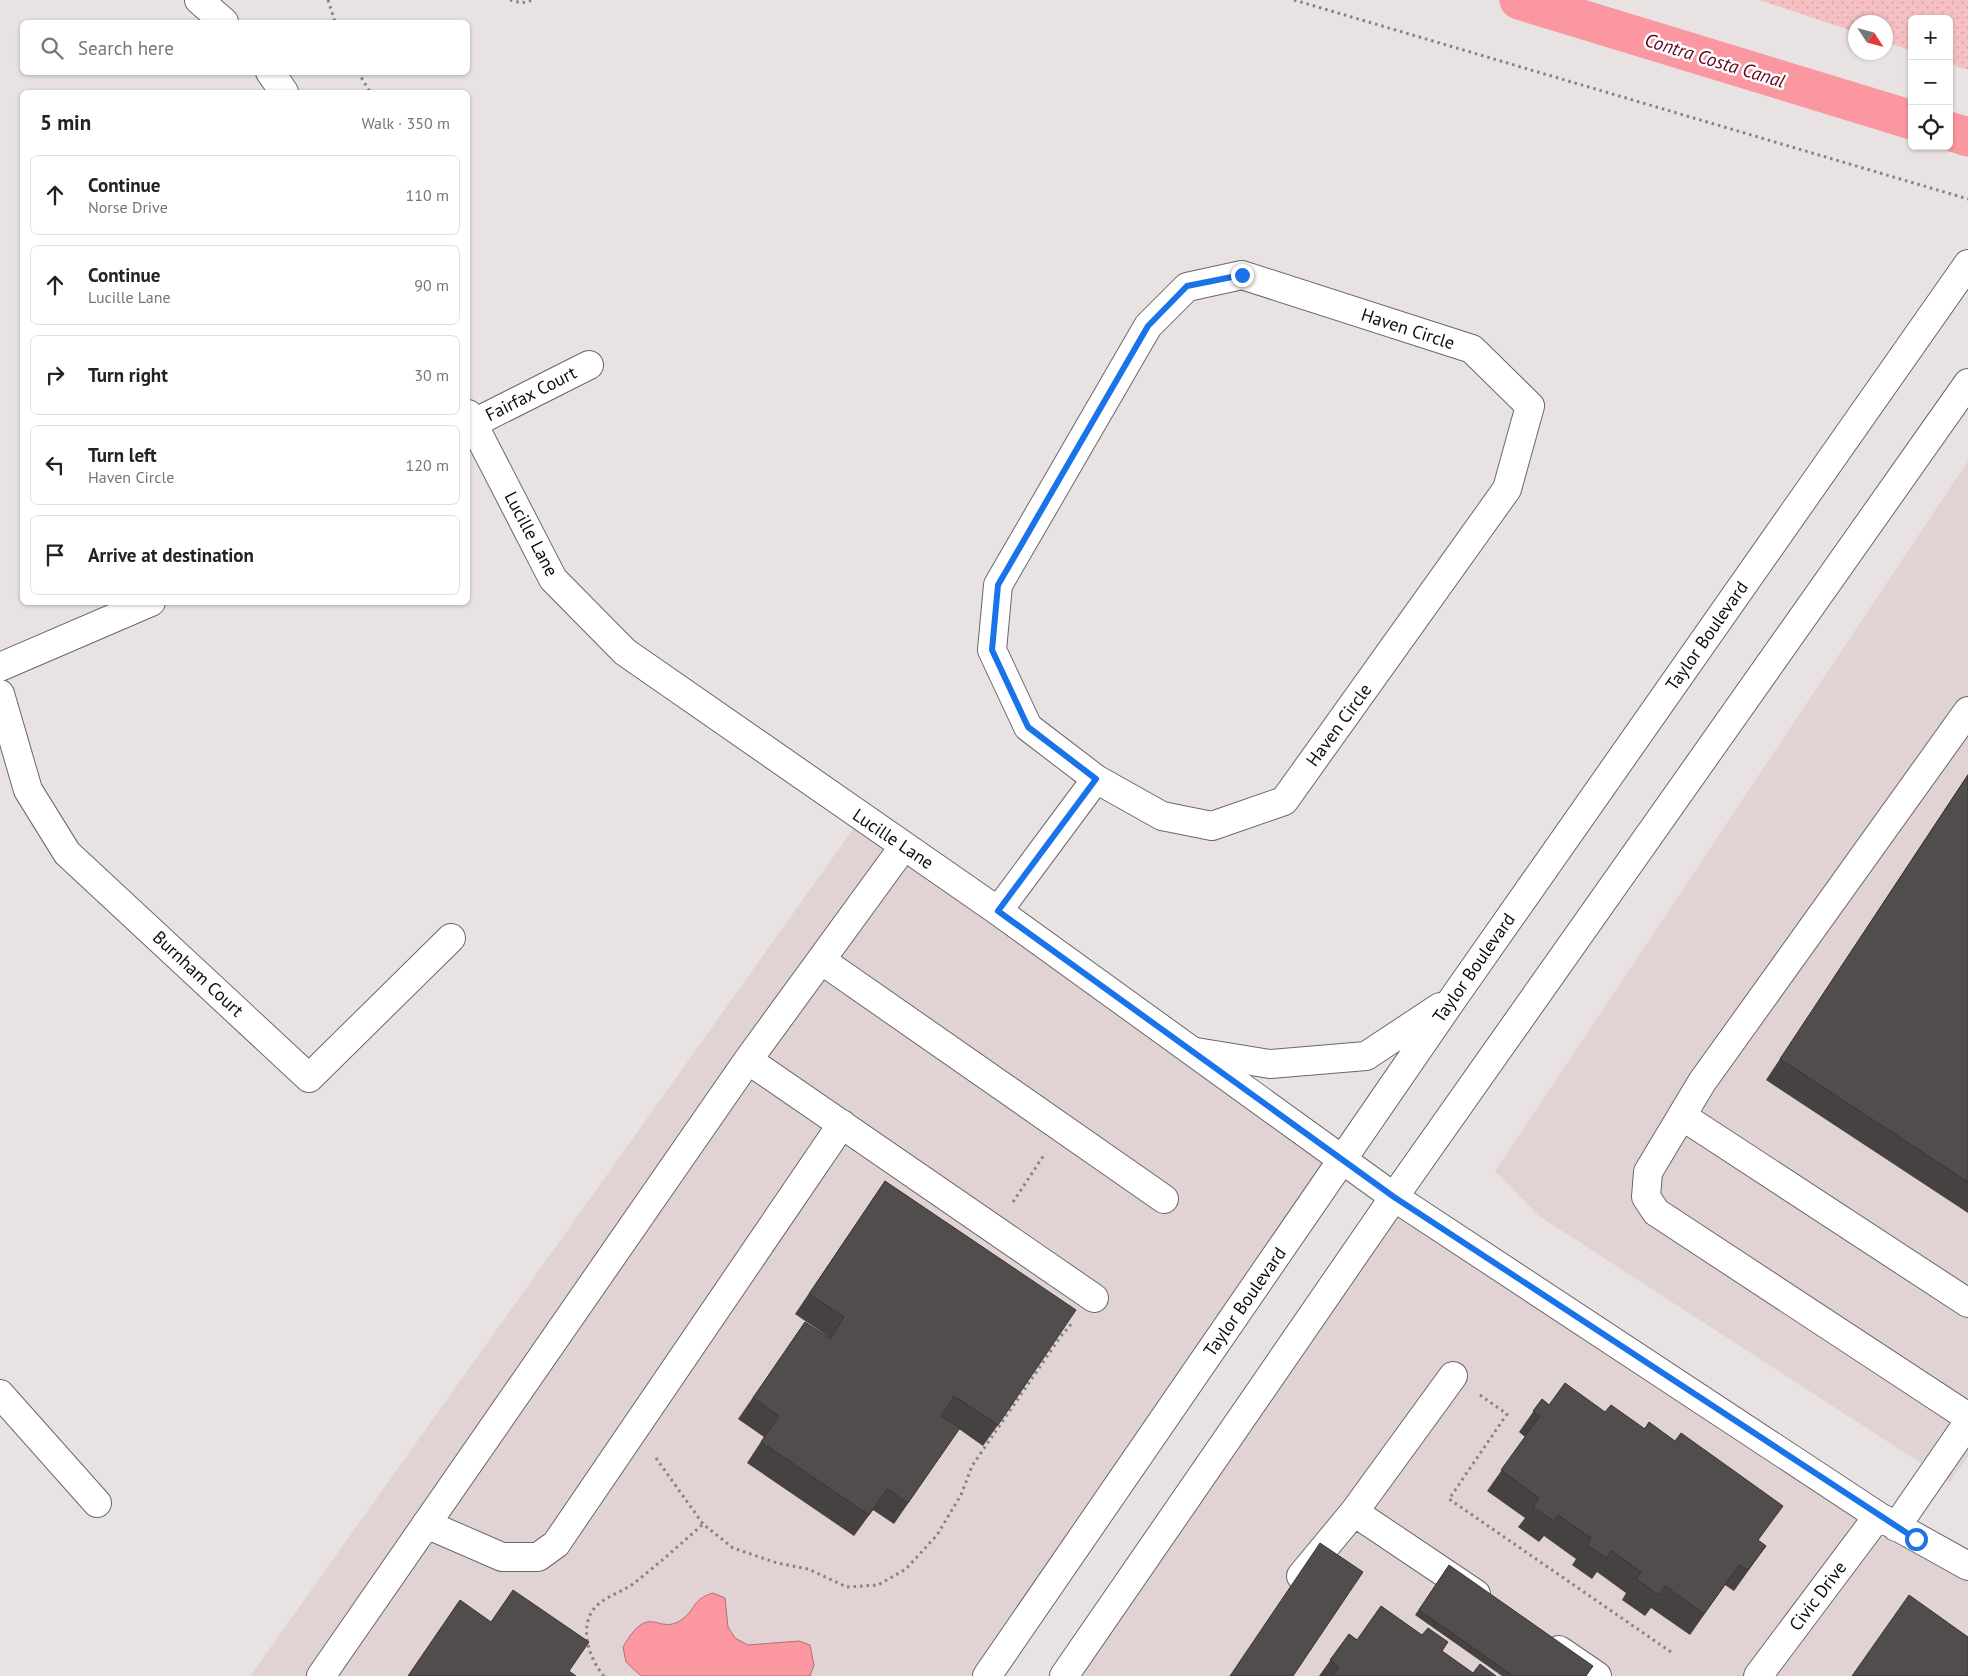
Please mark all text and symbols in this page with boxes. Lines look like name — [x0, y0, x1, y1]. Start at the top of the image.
north arrow — [1848, 15, 1893, 60]
map controls — [1908, 15, 1953, 150]
button: + — [1908, 15, 1953, 60]
search box — [20, 20, 470, 75]
water label: Contra Costa Canal — [1642, 27, 1788, 93]
icon: search — [38, 34, 66, 62]
text: Search here — [78, 36, 174, 60]
button: − — [1908, 60, 1953, 105]
button: locate — [1908, 105, 1953, 150]
text: 5 min — [40, 109, 91, 136]
text: Walk · 350 m — [361, 113, 450, 133]
text: Continue — [88, 173, 160, 197]
icon: ahead — [41, 181, 69, 209]
text: 110 m — [406, 185, 449, 205]
text: Norse Drive — [88, 197, 168, 217]
text: Continue — [88, 263, 160, 287]
route end — [1231, 264, 1254, 287]
icon: ahead — [41, 271, 69, 299]
text: 90 m — [414, 275, 449, 295]
text: Lucille Lane — [88, 287, 171, 307]
street label: Haven Circle — [1358, 303, 1458, 354]
icon: right — [41, 361, 69, 389]
street label: Fairfax Court — [481, 361, 580, 426]
text: Turn right — [88, 363, 168, 387]
text: 30 m — [414, 365, 449, 385]
text: Turn left — [88, 443, 157, 467]
icon: left — [41, 451, 69, 479]
text: 120 m — [406, 455, 449, 475]
text: Haven Circle — [88, 467, 174, 487]
street label: Lucille Lane — [499, 487, 563, 580]
icon: arrive — [41, 541, 69, 569]
text: Arrive at destination — [88, 543, 254, 567]
street label: Taylor Boulevard — [1660, 576, 1753, 695]
street label: Haven Circle — [1301, 679, 1376, 771]
street label: Lucille Lane — [848, 803, 938, 874]
street label: Taylor Boulevard — [1427, 908, 1520, 1027]
street label: Burnham Court — [148, 926, 249, 1022]
street label: Taylor Boulevard — [1198, 1242, 1291, 1361]
route start — [1905, 1528, 1928, 1551]
street label: Civic Drive — [1784, 1556, 1851, 1635]

